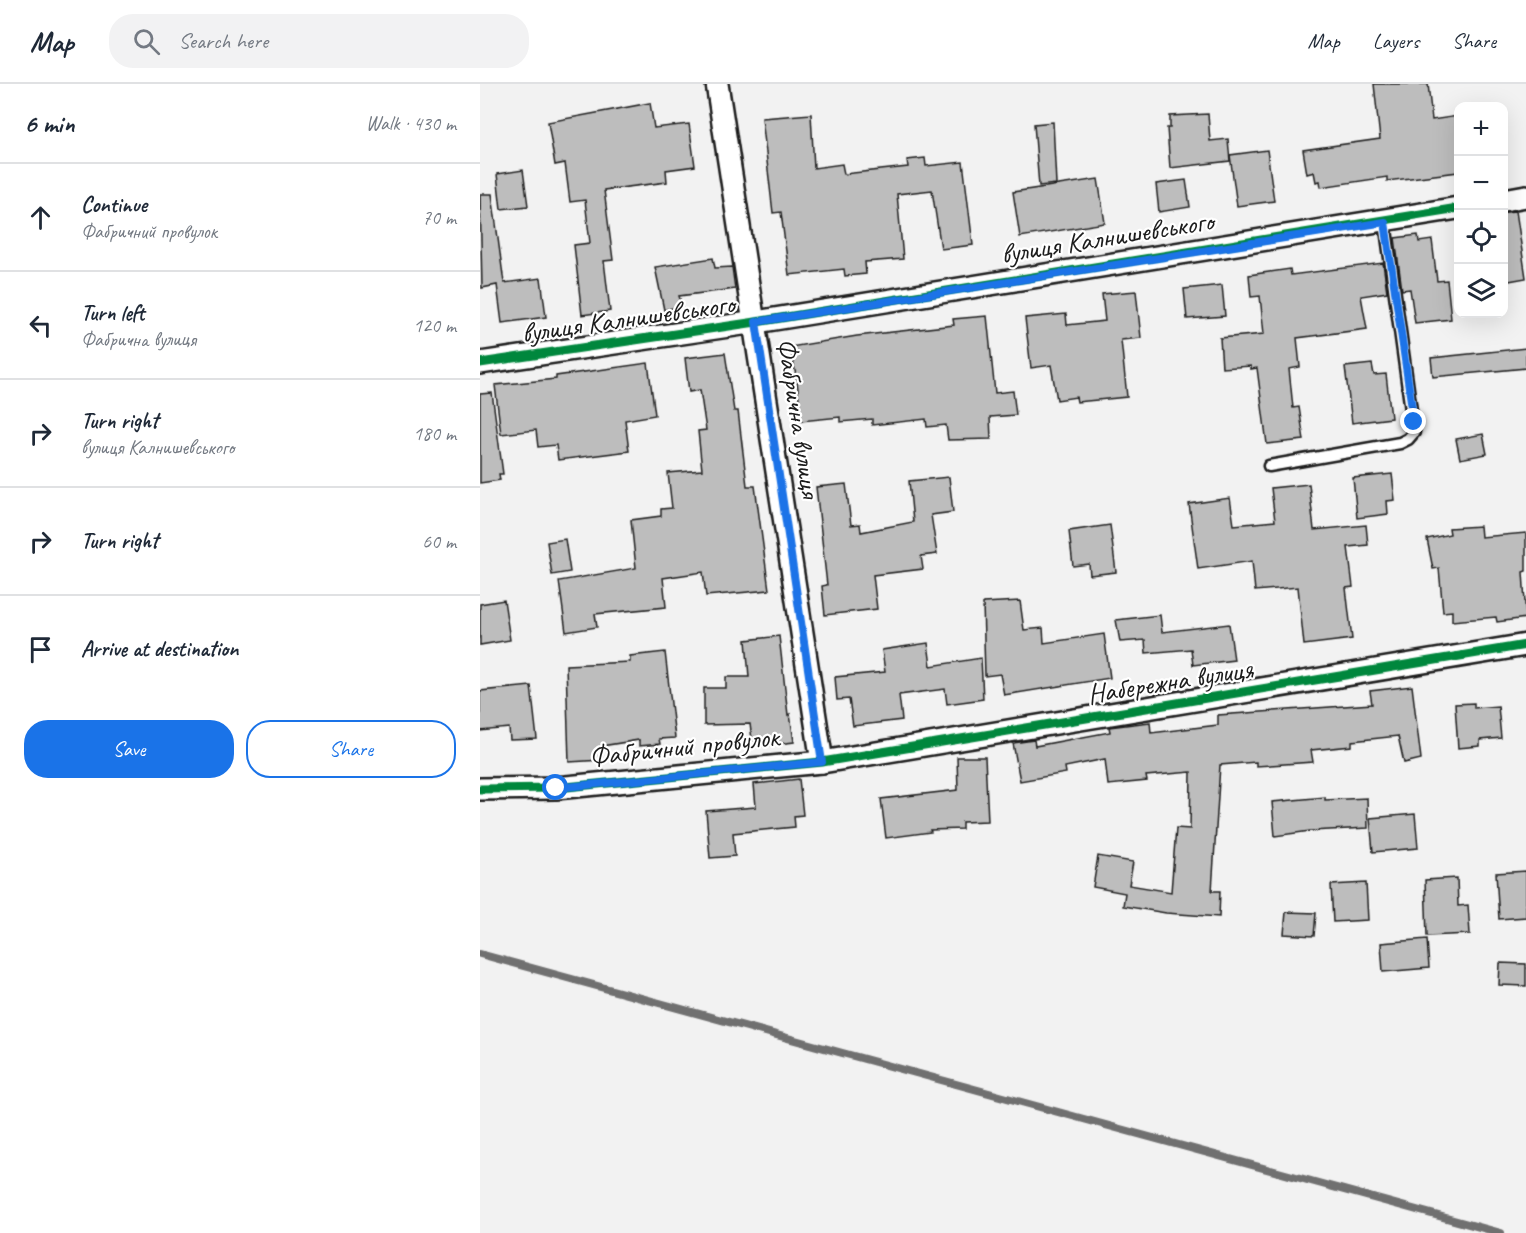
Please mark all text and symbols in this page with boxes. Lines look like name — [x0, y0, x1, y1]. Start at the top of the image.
search box — [109, 14, 529, 68]
text: Map — [30, 24, 73, 59]
icon: search — [130, 25, 163, 58]
text: Search here — [178, 27, 268, 55]
text: Map — [1307, 28, 1340, 54]
text: Layers — [1373, 28, 1419, 54]
text: Share — [1452, 28, 1496, 54]
map controls — [1454, 102, 1508, 318]
button: + — [1454, 102, 1508, 156]
text: 6 min — [24, 107, 74, 140]
text: Walk · 430 m — [366, 111, 456, 136]
button: − — [1454, 156, 1508, 210]
text: Continue — [81, 191, 147, 219]
icon: ahead — [24, 201, 57, 234]
street label: вулиця Калнишевського — [998, 202, 1219, 271]
text: 70 m — [422, 205, 456, 230]
button: locate — [1454, 210, 1508, 264]
text: Фабричний провулок — [81, 219, 217, 244]
button: layers — [1454, 264, 1508, 318]
street label: вулиця Калнишевського — [519, 285, 740, 350]
text: Turn left — [81, 299, 145, 327]
icon: left — [24, 309, 57, 342]
text: 120 m — [413, 313, 456, 338]
text: Фабрична вулиця — [81, 327, 196, 352]
street label: Фабрична вулиця — [769, 336, 829, 503]
text: Turn right — [81, 407, 158, 435]
route end — [1400, 408, 1426, 434]
icon: right — [24, 417, 57, 450]
text: 180 m — [413, 421, 456, 446]
text: вулиця Калнишевського — [81, 435, 234, 460]
icon: right — [24, 525, 57, 558]
text: Turn right — [81, 527, 158, 555]
text: 60 m — [422, 529, 456, 554]
icon: arrive — [24, 633, 57, 666]
text: Arrive at destination — [81, 635, 238, 663]
street label: Набережна вулиця — [1085, 651, 1256, 711]
street label: Фабричний провулок — [588, 718, 783, 773]
button: Save — [24, 720, 234, 778]
button: Share — [246, 720, 456, 778]
route start — [542, 774, 568, 800]

